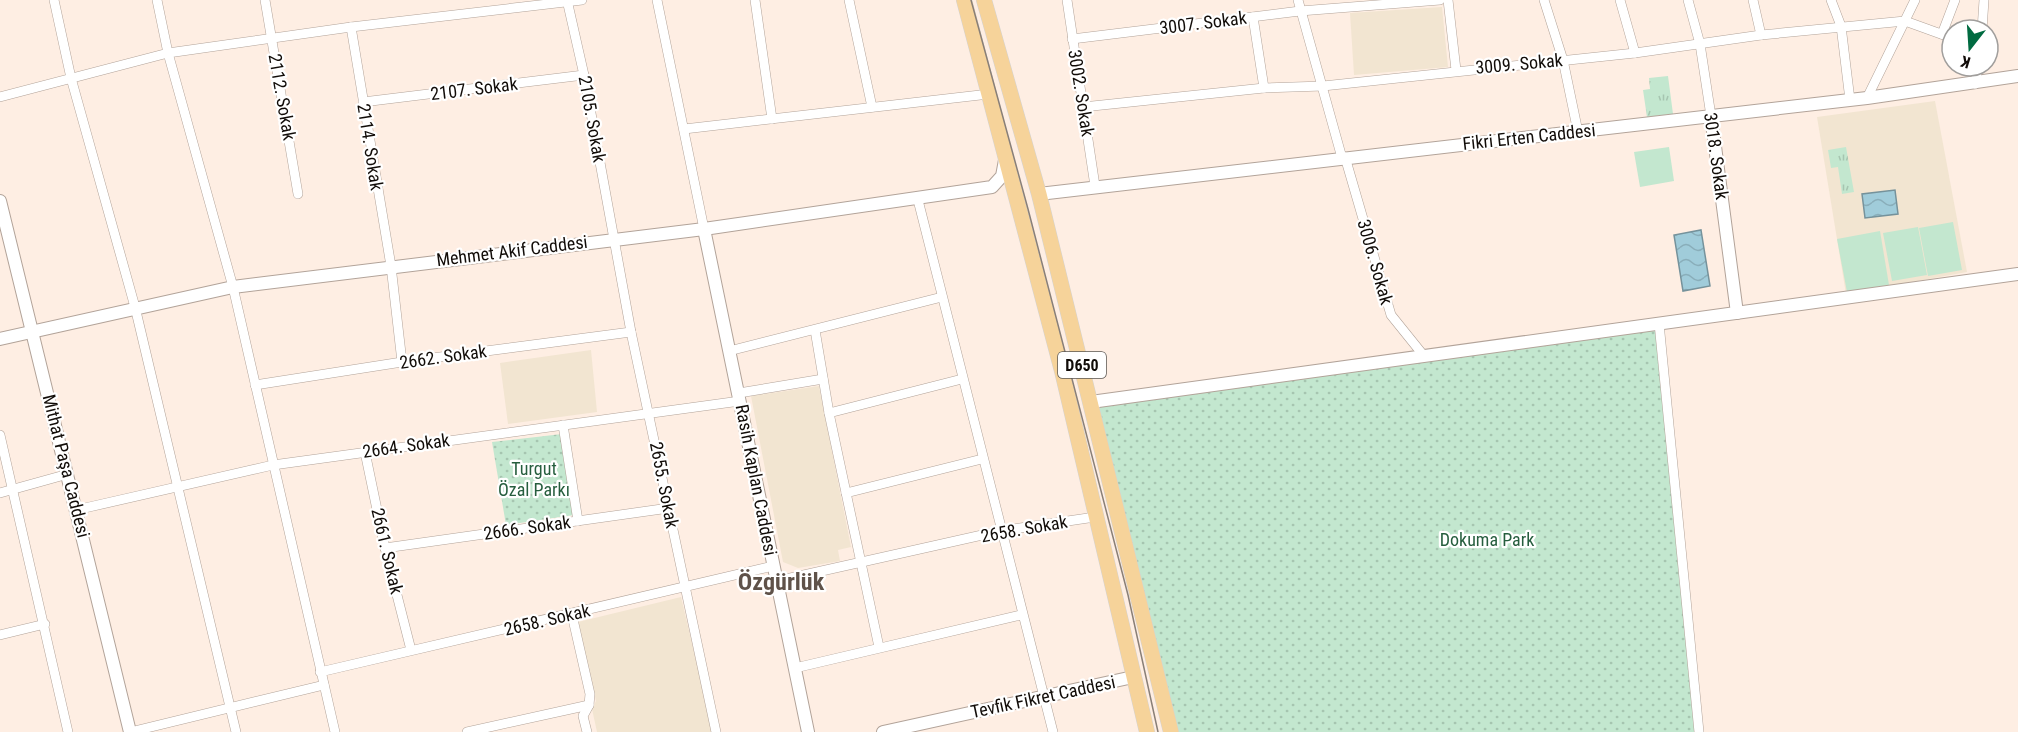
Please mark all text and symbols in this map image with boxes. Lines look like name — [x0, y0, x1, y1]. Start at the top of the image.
street label: 3007. Sokak — [1158, 7, 1248, 38]
north arrow — [1940, 18, 2000, 78]
street label: 3002. Sokak — [1064, 48, 1099, 138]
street label: 3009. Sokak — [1474, 49, 1564, 78]
text: K — [1959, 51, 1973, 72]
street label: 2112. Sokak — [265, 52, 300, 142]
street label: 2107. Sokak — [429, 73, 519, 104]
street label: 2105. Sokak — [575, 74, 610, 164]
street label: 2114. Sokak — [353, 102, 388, 192]
street label: 3018. Sokak — [1700, 111, 1733, 201]
street label: Fikri Erten Caddesi — [1461, 119, 1596, 154]
street label: 3006. Sokak — [1353, 217, 1398, 307]
street label: Mehmet Akif Caddesi — [435, 231, 589, 270]
street label: 2662. Sokak — [398, 340, 488, 373]
road number: D650 — [1058, 352, 1106, 378]
street label: Mithat Paşa Caddesi — [39, 392, 94, 540]
street label: Rasih Kaplan Caddesi — [732, 402, 781, 557]
street label: 2664. Sokak — [361, 429, 451, 462]
street label: 2655. Sokak — [646, 440, 683, 530]
park label: Turgut Özal Parkı — [498, 458, 570, 500]
street label: 2661. Sokak — [367, 506, 408, 596]
street label: 2666. Sokak — [482, 511, 572, 544]
street label: 2658. Sokak — [979, 511, 1069, 546]
park label: Dokuma Park — [1440, 529, 1534, 550]
district label: Özgürlük — [738, 568, 825, 596]
street label: 2658. Sokak — [502, 599, 592, 640]
street label: Tevfik Fikret Caddesi — [969, 671, 1117, 722]

